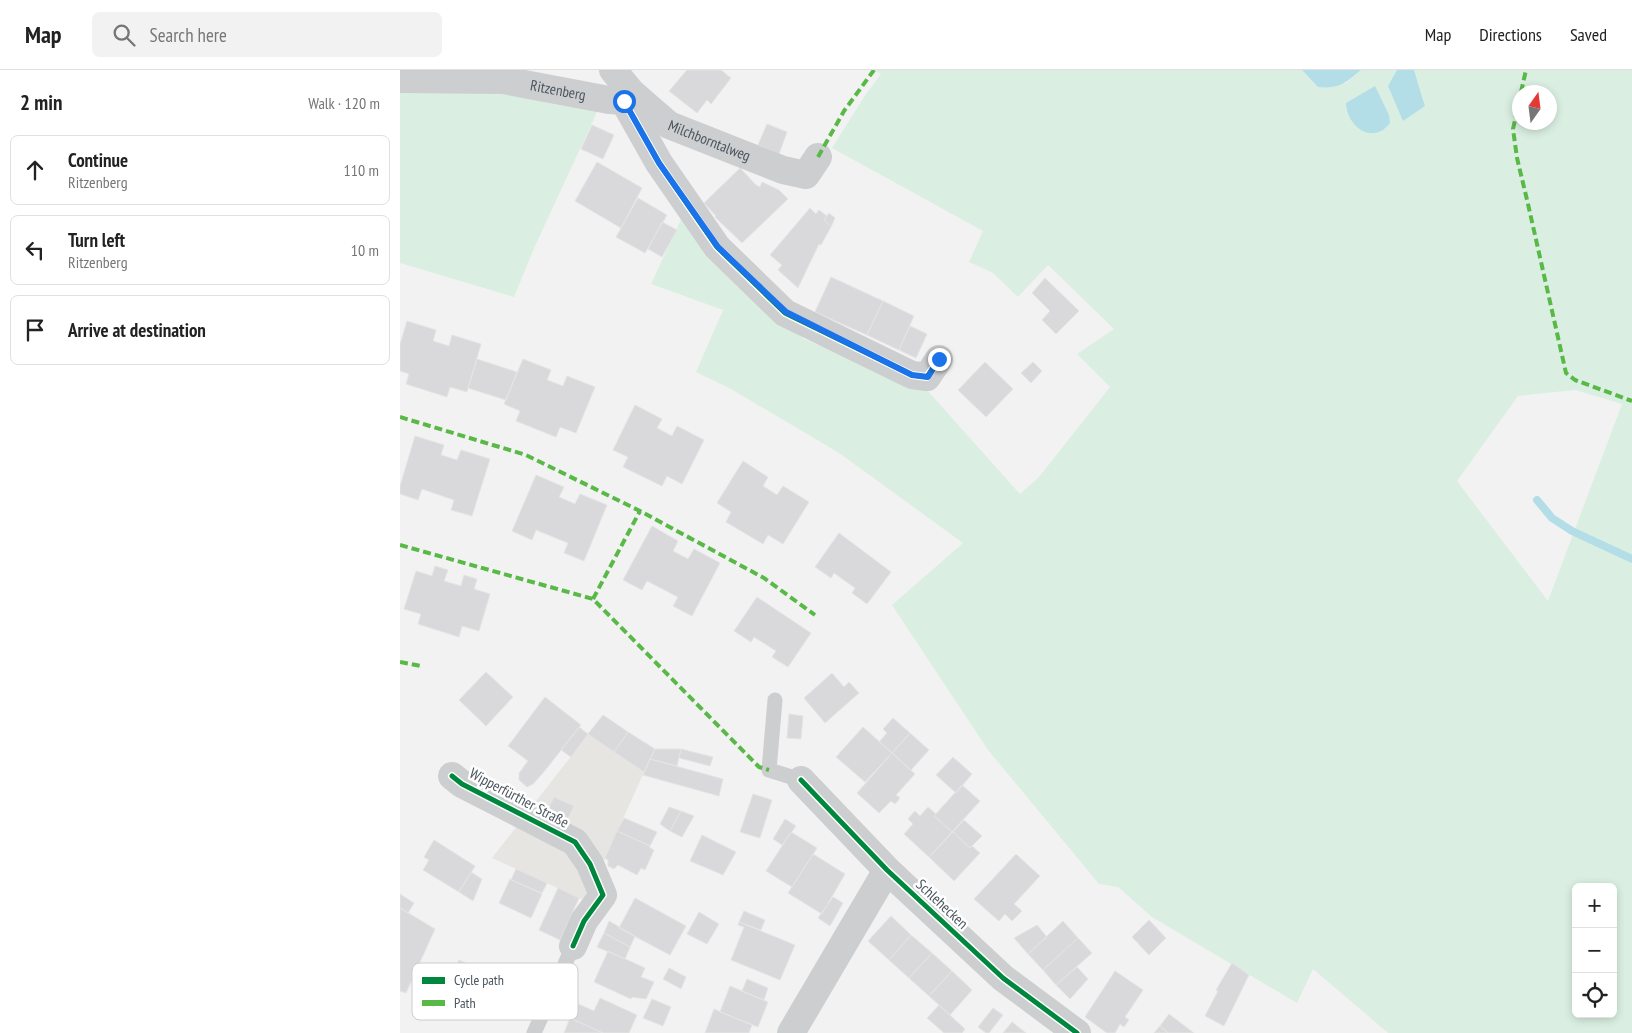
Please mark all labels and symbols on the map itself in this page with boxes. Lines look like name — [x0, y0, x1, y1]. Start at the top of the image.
street label: Ritzenberg — [529, 75, 587, 104]
north arrow — [1512, 85, 1557, 130]
route start — [613, 90, 636, 113]
street label: Milchborntalweg — [665, 116, 753, 165]
route end — [928, 348, 951, 371]
street label: Wipperfürther Straße — [466, 763, 572, 832]
street label: Schlehecken — [912, 875, 972, 933]
legend — [412, 963, 578, 1020]
text: Cycle path — [454, 971, 504, 989]
text: Path — [454, 994, 476, 1012]

